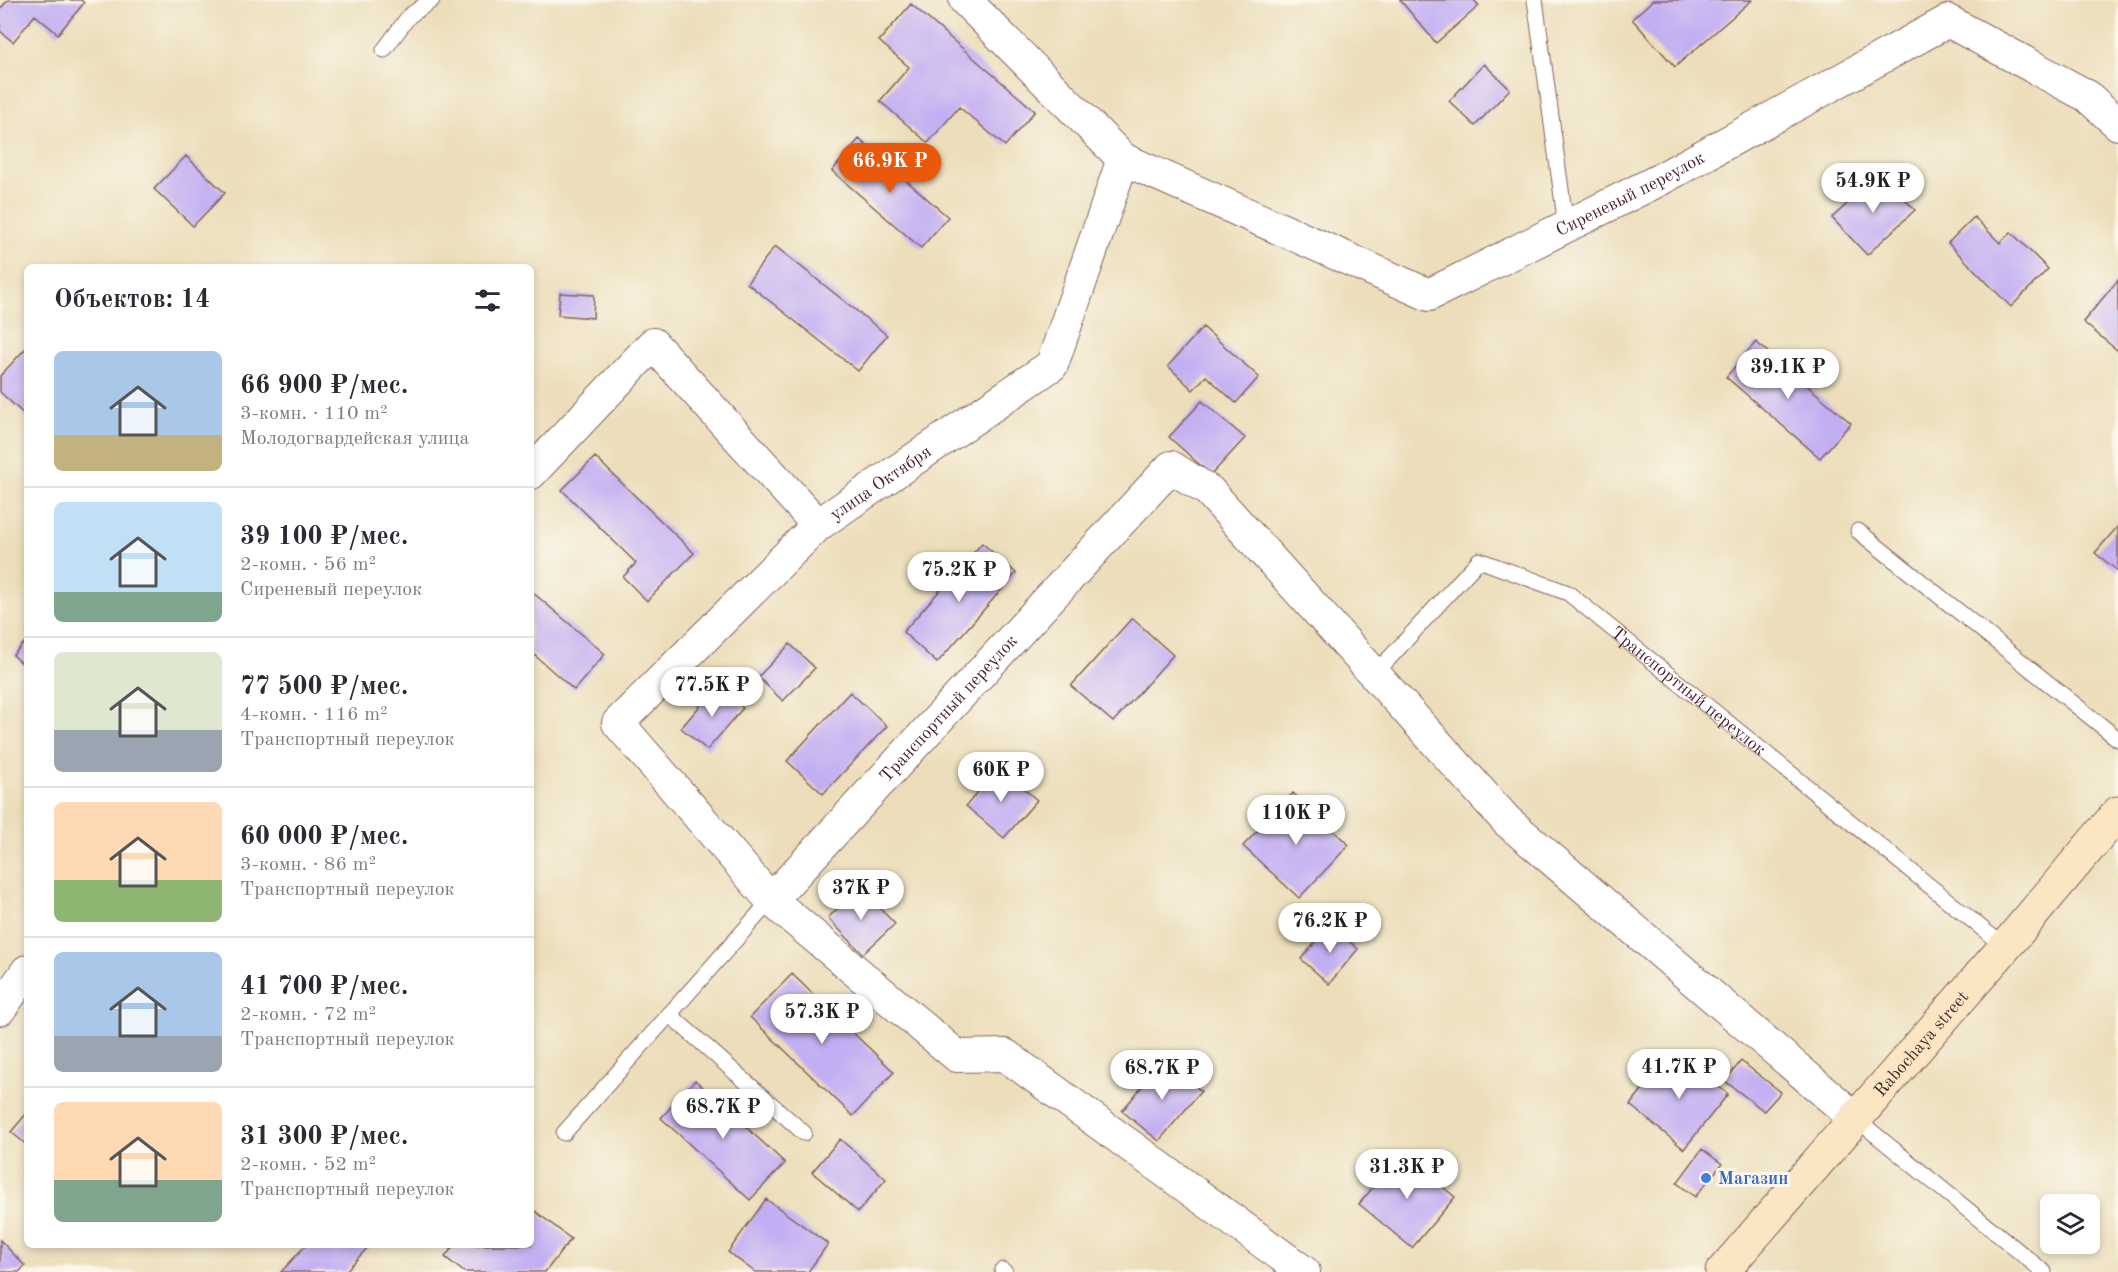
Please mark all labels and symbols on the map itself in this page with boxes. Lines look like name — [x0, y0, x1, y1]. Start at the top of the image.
pin: 66.9K ₽ — [835, 143, 945, 194]
street label: Сиреневый переулок — [1553, 149, 1708, 240]
pin: 54.9K ₽ — [1818, 163, 1928, 214]
pin: 39.1K ₽ — [1733, 349, 1843, 400]
street label: улица Октября — [827, 442, 935, 524]
pin: 75.2K ₽ — [904, 552, 1014, 603]
street label: Транспортный переулок — [1607, 624, 1769, 759]
street label: Транспортный переулок — [877, 632, 1021, 786]
pin: 77.5K ₽ — [657, 667, 767, 718]
pin: 60K ₽ — [959, 752, 1043, 803]
pin: 110K ₽ — [1247, 795, 1345, 846]
pin: 37K ₽ — [819, 870, 903, 921]
pin: 76.2K ₽ — [1275, 903, 1385, 954]
street label: Rabochaya street — [1871, 988, 1972, 1100]
pin: 57.3K ₽ — [767, 994, 877, 1045]
pin: 41.7K ₽ — [1624, 1049, 1734, 1100]
pin: 68.7K ₽ — [1107, 1050, 1217, 1101]
pin: 68.7K ₽ — [668, 1089, 778, 1140]
pin: 31.3K ₽ — [1352, 1149, 1462, 1200]
place label: Магазин — [1718, 1170, 1789, 1188]
marker: Магазин — [1699, 1171, 1713, 1185]

